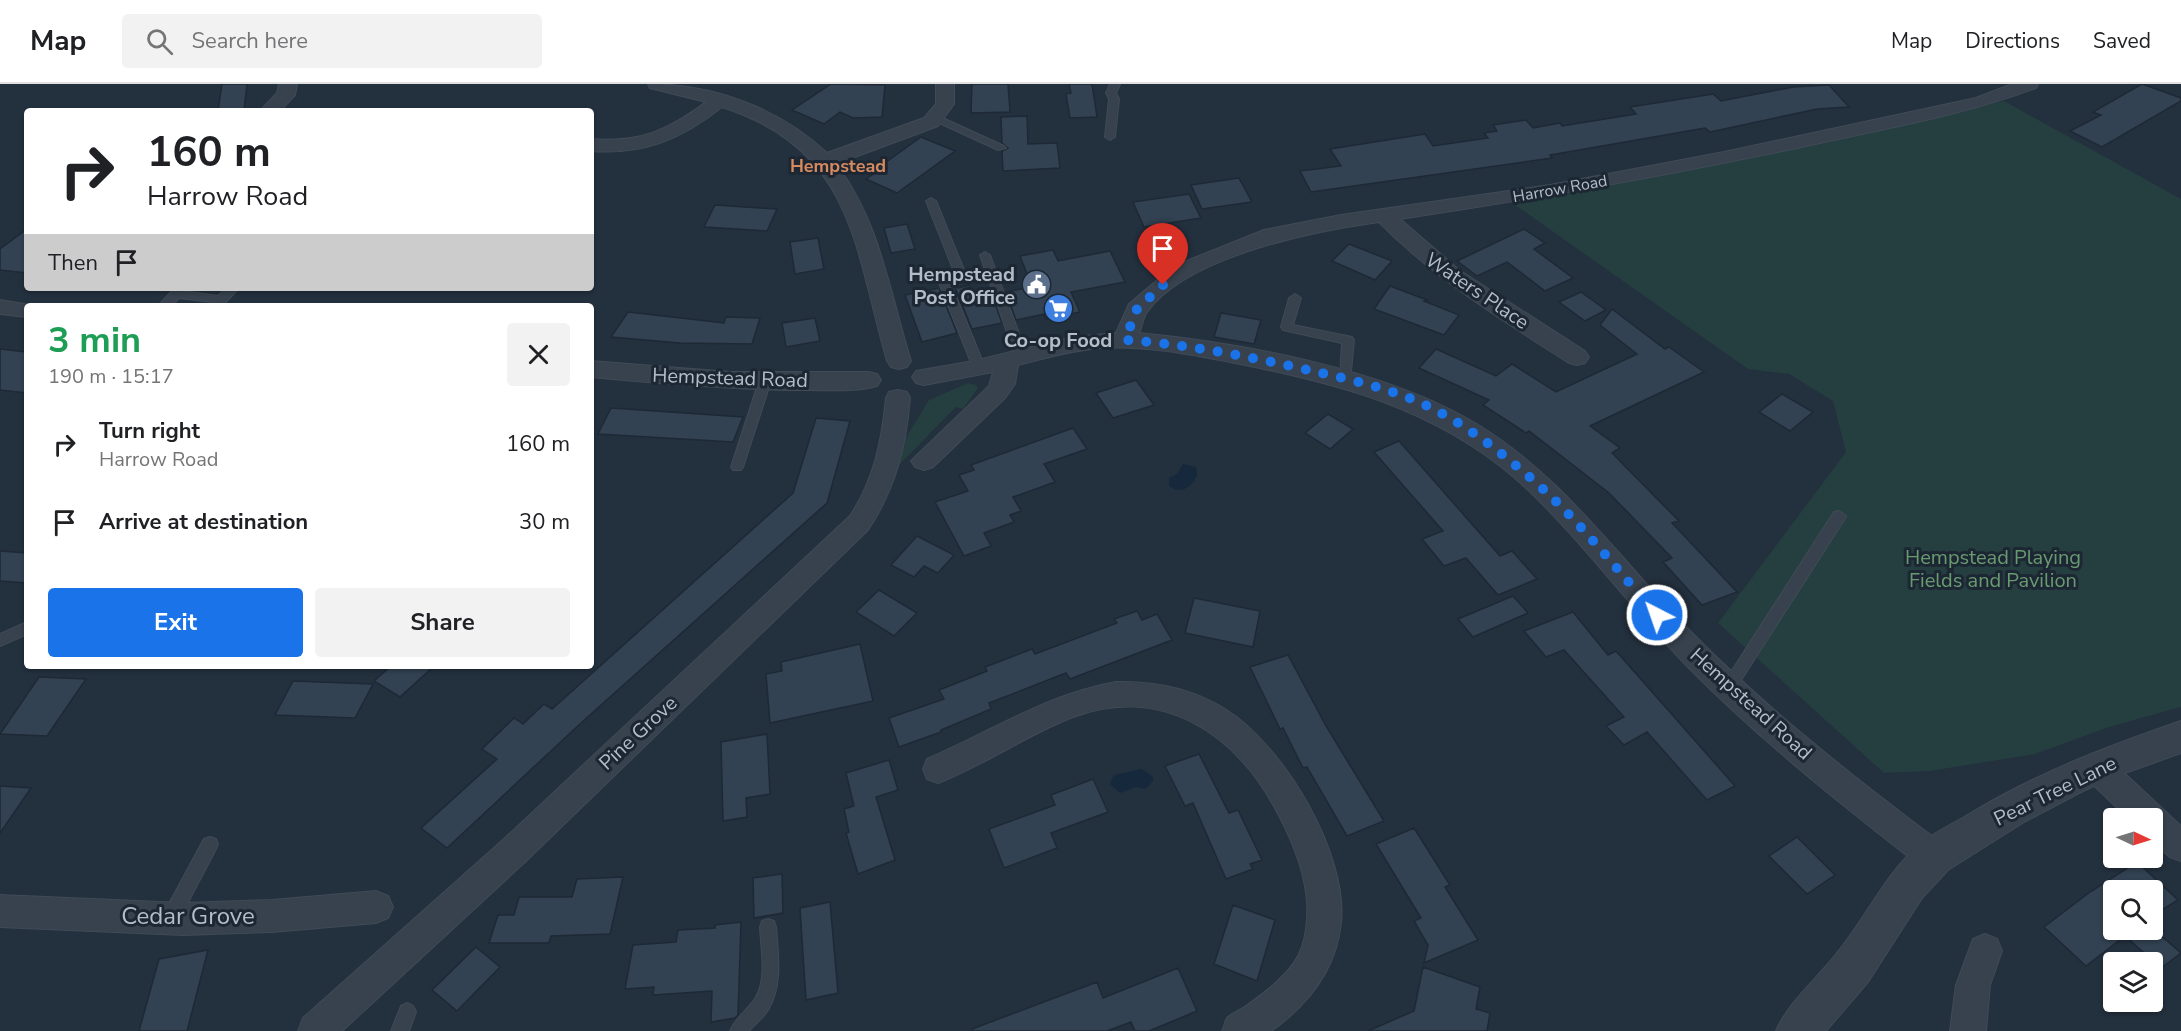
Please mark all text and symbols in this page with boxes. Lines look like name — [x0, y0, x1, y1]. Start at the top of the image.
search box — [122, 14, 542, 68]
text: Map — [30, 22, 86, 60]
icon: search — [143, 25, 176, 58]
text: Search here — [191, 26, 308, 56]
text: Map — [1891, 27, 1932, 55]
text: Directions — [1965, 27, 2060, 55]
text: Saved — [2093, 27, 2151, 55]
text: 160 m — [147, 124, 271, 181]
icon: right — [48, 132, 126, 210]
district label: Hempstead — [790, 154, 886, 178]
street label: Harrow Road — [1511, 170, 1609, 208]
text: Harrow Road — [147, 178, 308, 215]
pin — [1137, 223, 1188, 285]
icon: arrive — [1146, 232, 1179, 265]
icon: arrive — [110, 246, 143, 279]
street label: Waters Place — [1420, 246, 1534, 336]
text: Then — [48, 248, 98, 278]
place label: Hempstead Post Office — [908, 261, 1015, 311]
public building icon: Hempstead Post Office — [1020, 269, 1052, 301]
supermarket icon: Co-op Food — [1042, 293, 1074, 325]
text: 3 min — [48, 316, 141, 365]
button: close — [507, 323, 570, 386]
place label: Co-op Food — [1004, 327, 1112, 354]
street label: Hempstead Road — [652, 362, 808, 394]
text: 190 m · 15:17 — [48, 363, 174, 390]
text: Turn right — [99, 416, 200, 446]
icon: right — [48, 428, 81, 461]
text: 160 m — [506, 429, 570, 459]
text: Harrow Road — [99, 446, 218, 473]
icon: arrive — [48, 506, 81, 539]
text: Arrive at destination — [99, 507, 308, 537]
text: 30 m — [519, 507, 570, 537]
park label: Hempstead Playing Fields and Pavilion — [1905, 544, 2081, 594]
position arrow — [1625, 583, 1689, 647]
button: Exit — [48, 588, 303, 657]
button: Share — [315, 588, 570, 657]
street label: Hempstead Road — [1684, 642, 1818, 766]
street label: Pine Grove — [593, 690, 683, 776]
street label: Pear Tree Lane — [1989, 750, 2121, 832]
north arrow — [2103, 808, 2163, 868]
map controls — [2103, 808, 2163, 1012]
button: search — [2103, 880, 2163, 940]
street label: Cedar Grove — [121, 900, 255, 932]
button: layers — [2103, 952, 2163, 1012]

